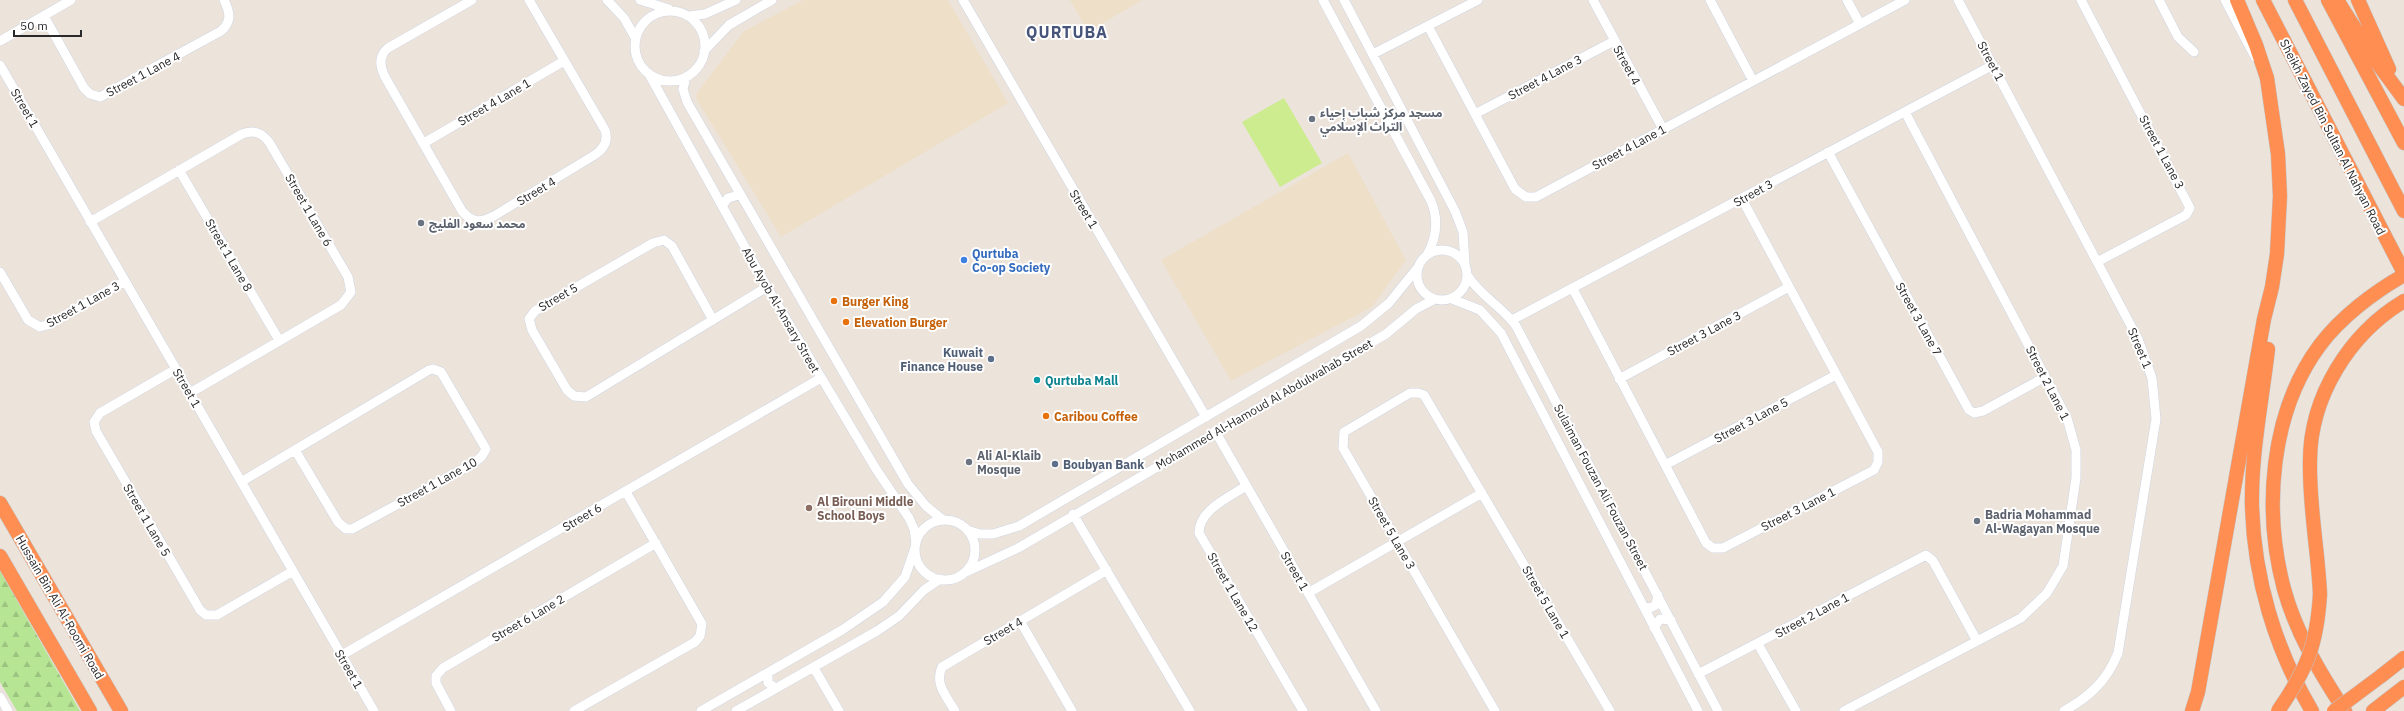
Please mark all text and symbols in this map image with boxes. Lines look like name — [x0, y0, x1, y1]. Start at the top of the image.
scale bar — [14, 12, 81, 38]
text: 50 m — [20, 18, 48, 33]
district label: QURTUBA — [1026, 22, 1108, 42]
street label: Sheikh Zayed Bin Sultan Al Nahyan Road — [2277, 37, 2389, 237]
street label: Street 1 — [1974, 39, 2008, 83]
street label: Street 4 — [1610, 43, 1644, 87]
street label: Street 1 Lane 4 — [103, 48, 183, 100]
street label: Street 4 Lane 3 — [1505, 51, 1585, 103]
street label: Street 4 Lane 1 — [455, 75, 533, 129]
street label: Street 1 — [8, 86, 42, 130]
place label: مسجد مركز شباب إحياء التراث الإسلامي — [1320, 105, 1442, 136]
street label: Street 1 Lane 3 — [2136, 112, 2188, 192]
marker: مسجد مركز شباب إحياء التراث الإسلامي — [1307, 114, 1317, 124]
street label: Street 4 Lane 1 — [1589, 121, 1669, 173]
street label: Street 1 Lane 6 — [282, 171, 336, 249]
street label: Street 4 — [514, 174, 558, 208]
street label: Street 3 — [1731, 176, 1775, 210]
street label: Street 1 — [1067, 187, 1101, 231]
street label: Street 1 Lane 8 — [202, 216, 256, 294]
place label: محمد سعود الفليج — [429, 216, 525, 233]
marker: محمد سعود الفليج — [416, 218, 426, 228]
street label: Abu Ayob Al-Ansary Street — [739, 244, 823, 376]
place label: Qurtuba Co-op Society — [972, 246, 1051, 275]
marker: Qurtuba Co-op Society — [959, 255, 969, 265]
street label: Street 1 Lane 3 — [44, 278, 122, 330]
street label: Street 5 — [536, 280, 580, 314]
street label: Street 3 Lane 7 — [1893, 280, 1945, 358]
place label: Burger King — [842, 294, 909, 309]
marker: Burger King — [829, 296, 839, 306]
street label: Street 3 Lane 3 — [1664, 307, 1744, 359]
place label: Elevation Burger — [854, 315, 948, 330]
marker: Elevation Burger — [841, 317, 851, 327]
street label: Street 1 — [2125, 325, 2155, 371]
street label: Mohammed Al-Hamoud Al Abdulwahab Street — [1153, 335, 1375, 473]
street label: Street 2 Lane 1 — [2023, 343, 2073, 423]
place label: Kuwait Finance House — [900, 345, 983, 374]
marker: Kuwait Finance House — [986, 354, 996, 364]
street label: Street 1 — [170, 366, 204, 410]
place label: Qurtuba Mall — [1045, 373, 1119, 388]
marker: Qurtuba Mall — [1032, 375, 1042, 385]
street label: Street 3 Lane 5 — [1711, 394, 1791, 446]
street label: Sulaiman Fouzan Ali Fouzan Street — [1551, 401, 1651, 573]
place label: Caribou Coffee — [1054, 409, 1138, 424]
marker: Caribou Coffee — [1041, 411, 1051, 421]
place label: Ali Al-Klaib Mosque — [977, 448, 1041, 477]
street label: Street 1 Lane 10 — [395, 454, 479, 510]
marker: Ali Al-Klaib Mosque — [964, 457, 974, 467]
place label: Boubyan Bank — [1063, 457, 1144, 472]
marker: Boubyan Bank — [1050, 459, 1060, 469]
street label: Street 1 Lane 5 — [120, 481, 174, 559]
street label: Street 3 Lane 1 — [1758, 484, 1838, 534]
place label: Al Birouni Middle School Boys — [817, 494, 914, 523]
street label: Street 5 Lane 3 — [1365, 494, 1419, 572]
street label: Street 6 — [560, 500, 604, 534]
marker: Al Birouni Middle School Boys — [804, 503, 814, 513]
place label: Badria Mohammad Al-Wagayan Mosque — [1985, 507, 2100, 536]
marker: Badria Mohammad Al-Wagayan Mosque — [1972, 516, 1982, 526]
street label: Hussain Bin Ali Al-Roomi Road — [13, 532, 107, 682]
street label: Street 1 — [1278, 549, 1312, 593]
street label: Street 1 Lane 12 — [1204, 550, 1262, 634]
street label: Street 5 Lane 1 — [1519, 563, 1573, 641]
street label: Street 2 Lane 1 — [1772, 589, 1852, 641]
street label: Street 6 Lane 2 — [489, 591, 567, 645]
street label: Street 4 — [981, 614, 1025, 648]
street label: Street 1 — [332, 647, 366, 691]

